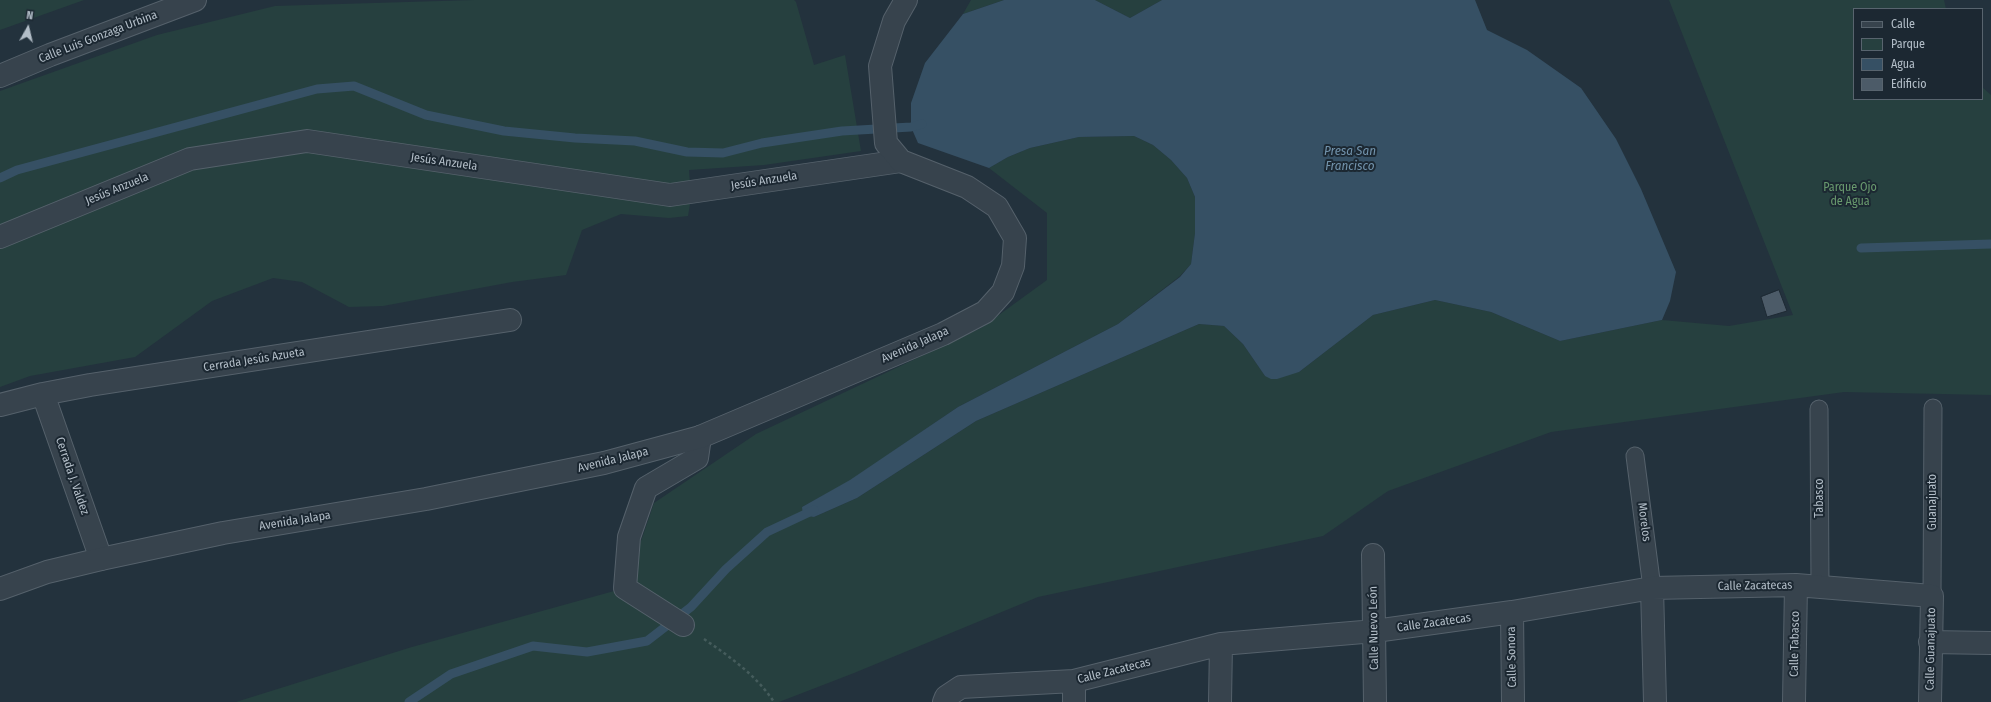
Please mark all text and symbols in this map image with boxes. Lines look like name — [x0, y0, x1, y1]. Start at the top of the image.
north arrow — [8, 8, 48, 48]
street label: Calle Luis Gonzaga Urbina — [37, 8, 159, 66]
legend — [1853, 8, 1983, 100]
text: N — [26, 9, 34, 23]
text: Calle — [1891, 17, 1915, 31]
text: Parque — [1891, 37, 1925, 51]
text: Agua — [1891, 57, 1915, 71]
text: Edificio — [1891, 77, 1927, 91]
water label: Presa San Francisco — [1324, 143, 1376, 174]
street label: Jesús Anzuela — [410, 150, 478, 174]
street label: Jesús Anzuela — [730, 169, 798, 193]
street label: Jesús Anzuela — [83, 170, 151, 208]
park label: Parque Ojo de Agua — [1823, 181, 1877, 209]
street label: Avenida Jalapa — [879, 324, 951, 366]
street label: Cerrada Jesús Azueta — [202, 345, 306, 375]
street label: Cerrada J. Valdez — [52, 435, 92, 517]
street label: Avenida Jalapa — [576, 444, 650, 476]
street label: Guanajuato — [1926, 474, 1940, 530]
street label: Tabasco — [1813, 478, 1827, 518]
street label: Morelos — [1634, 502, 1654, 542]
street label: Avenida Jalapa — [258, 508, 332, 534]
street label: Calle Zacatecas — [1718, 578, 1792, 594]
street label: Calle Nuevo León — [1366, 586, 1382, 670]
street label: Calle Guanajuato — [1923, 607, 1939, 691]
street label: Calle Zacatecas — [1396, 611, 1472, 635]
street label: Calle Tabasco — [1787, 611, 1803, 677]
street label: Calle Sonora — [1504, 626, 1520, 688]
street label: Calle Zacatecas — [1076, 655, 1152, 687]

